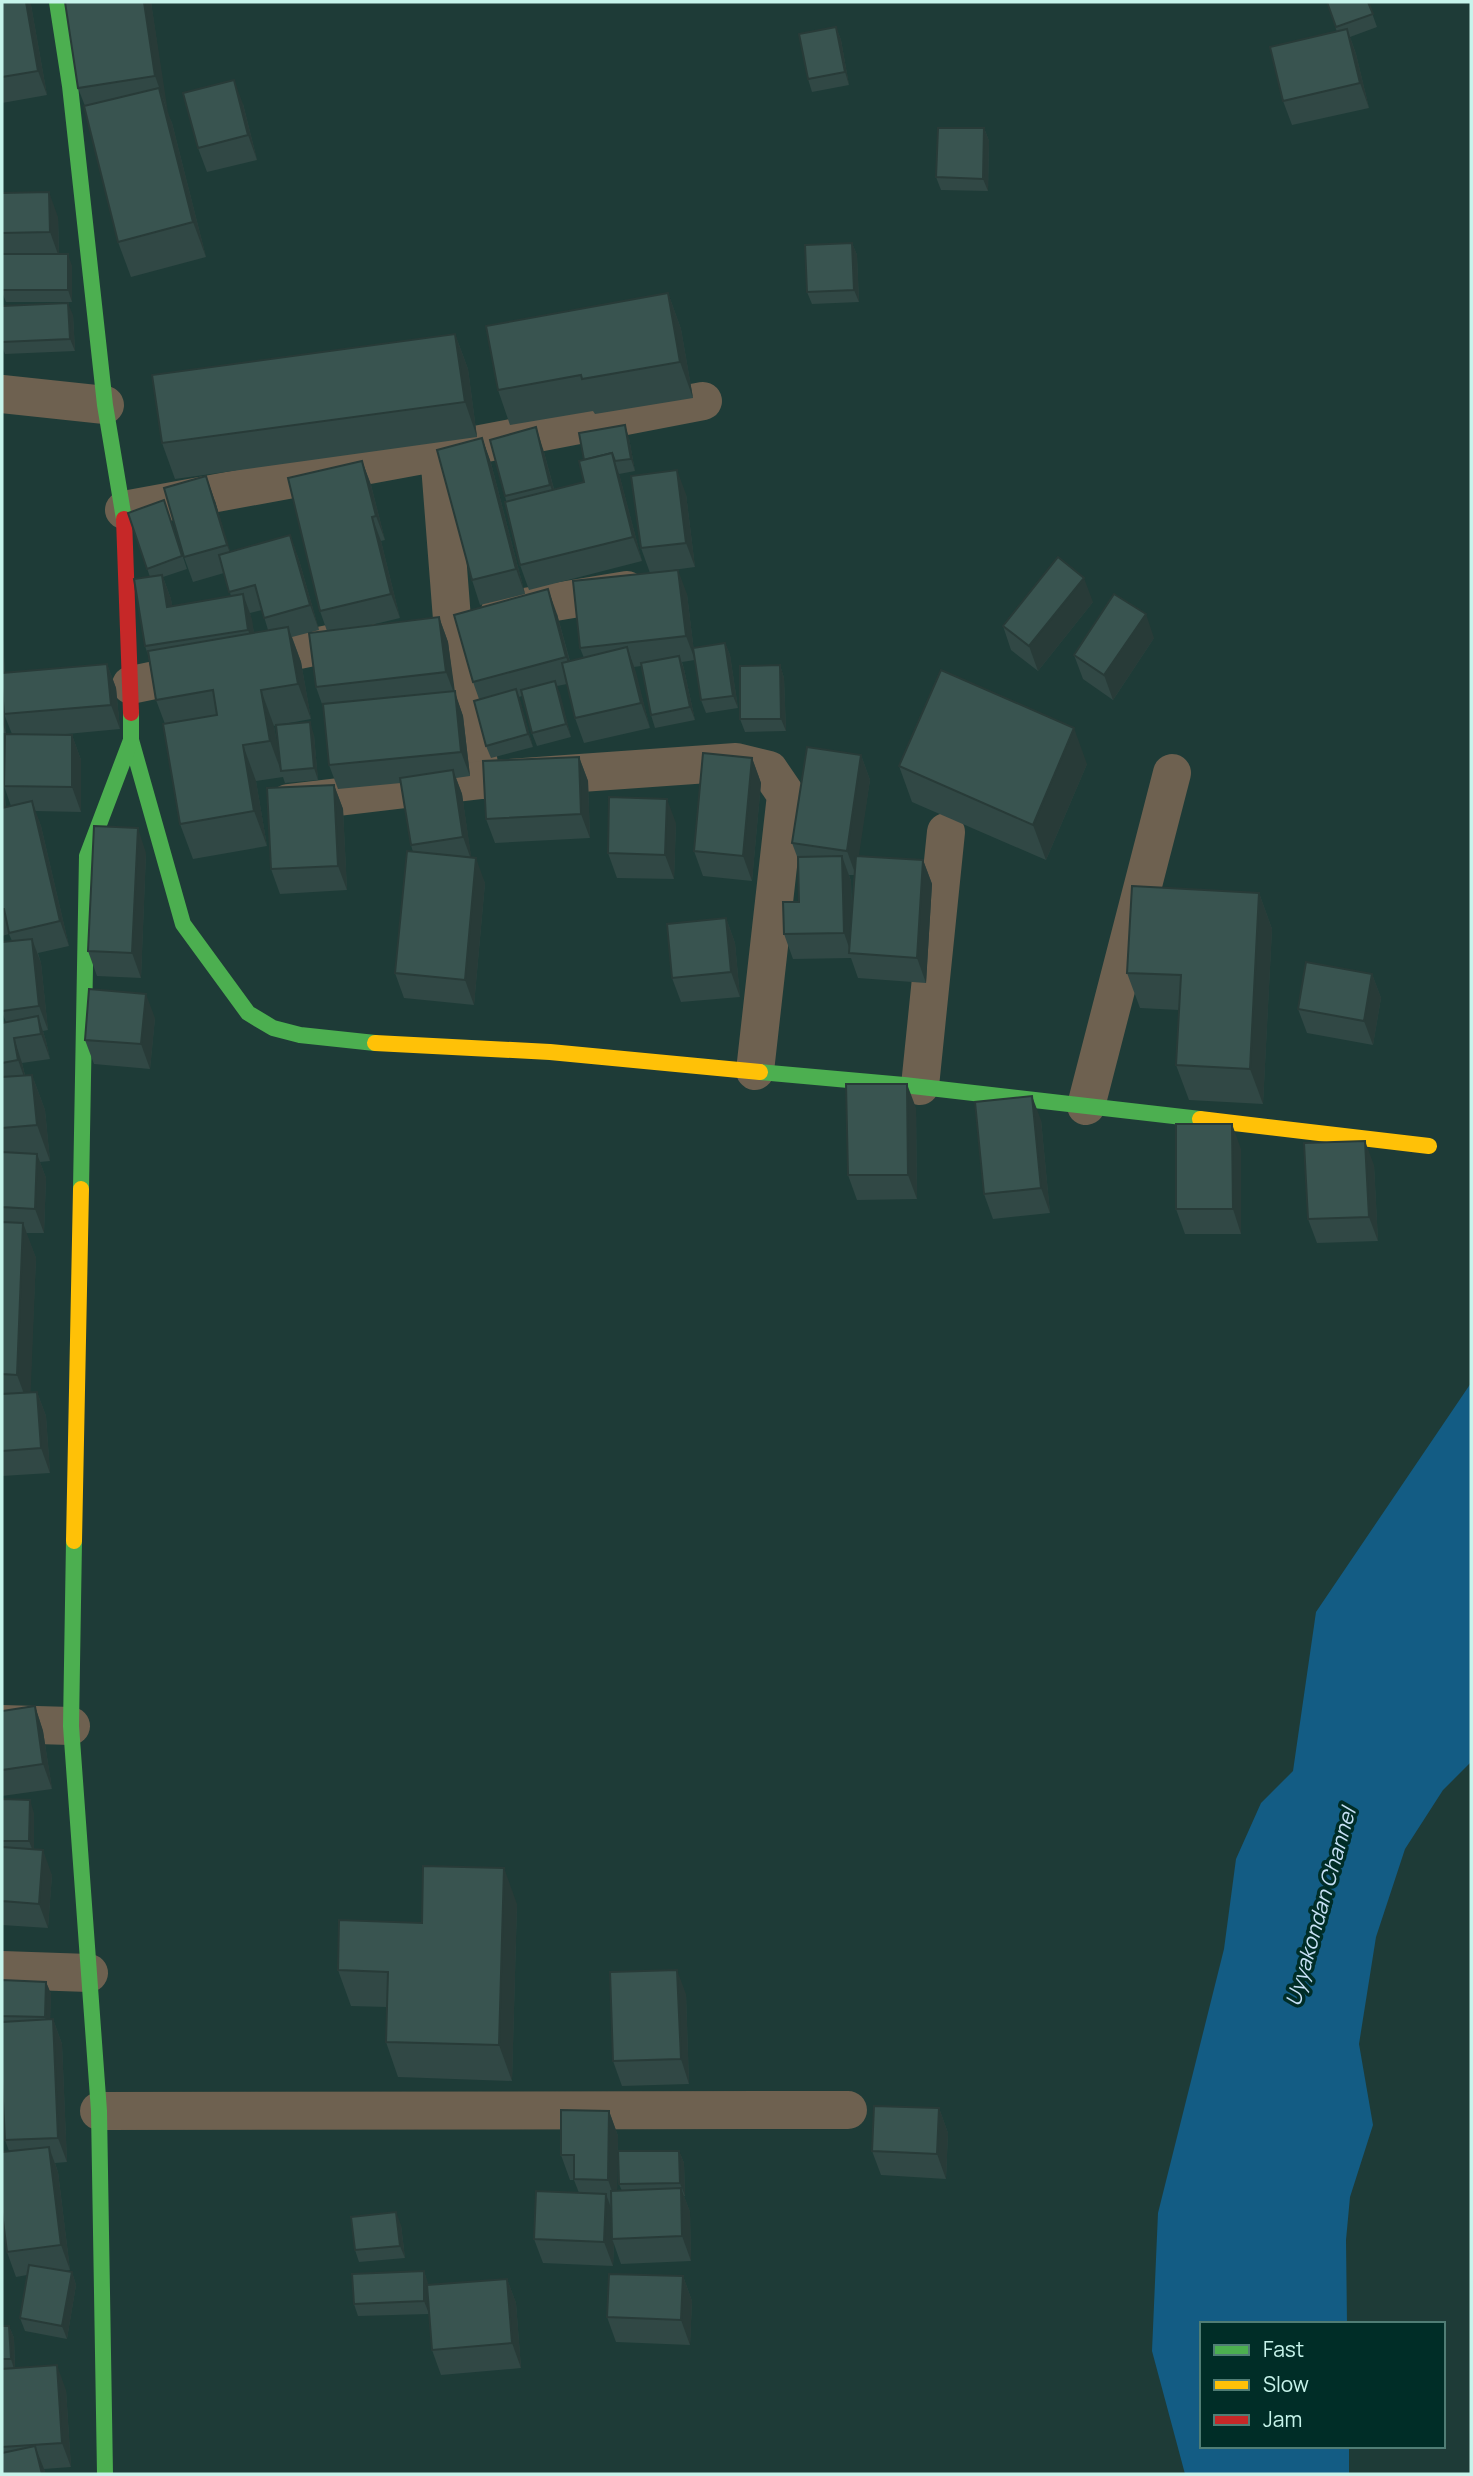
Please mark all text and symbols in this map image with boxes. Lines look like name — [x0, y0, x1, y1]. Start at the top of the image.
water label: Uyyakondan Channel — [1278, 1801, 1363, 2009]
legend — [1200, 2322, 1445, 2448]
text: Fast — [1263, 2335, 1304, 2363]
text: Slow — [1263, 2370, 1309, 2398]
text: Jam — [1263, 2405, 1302, 2433]

